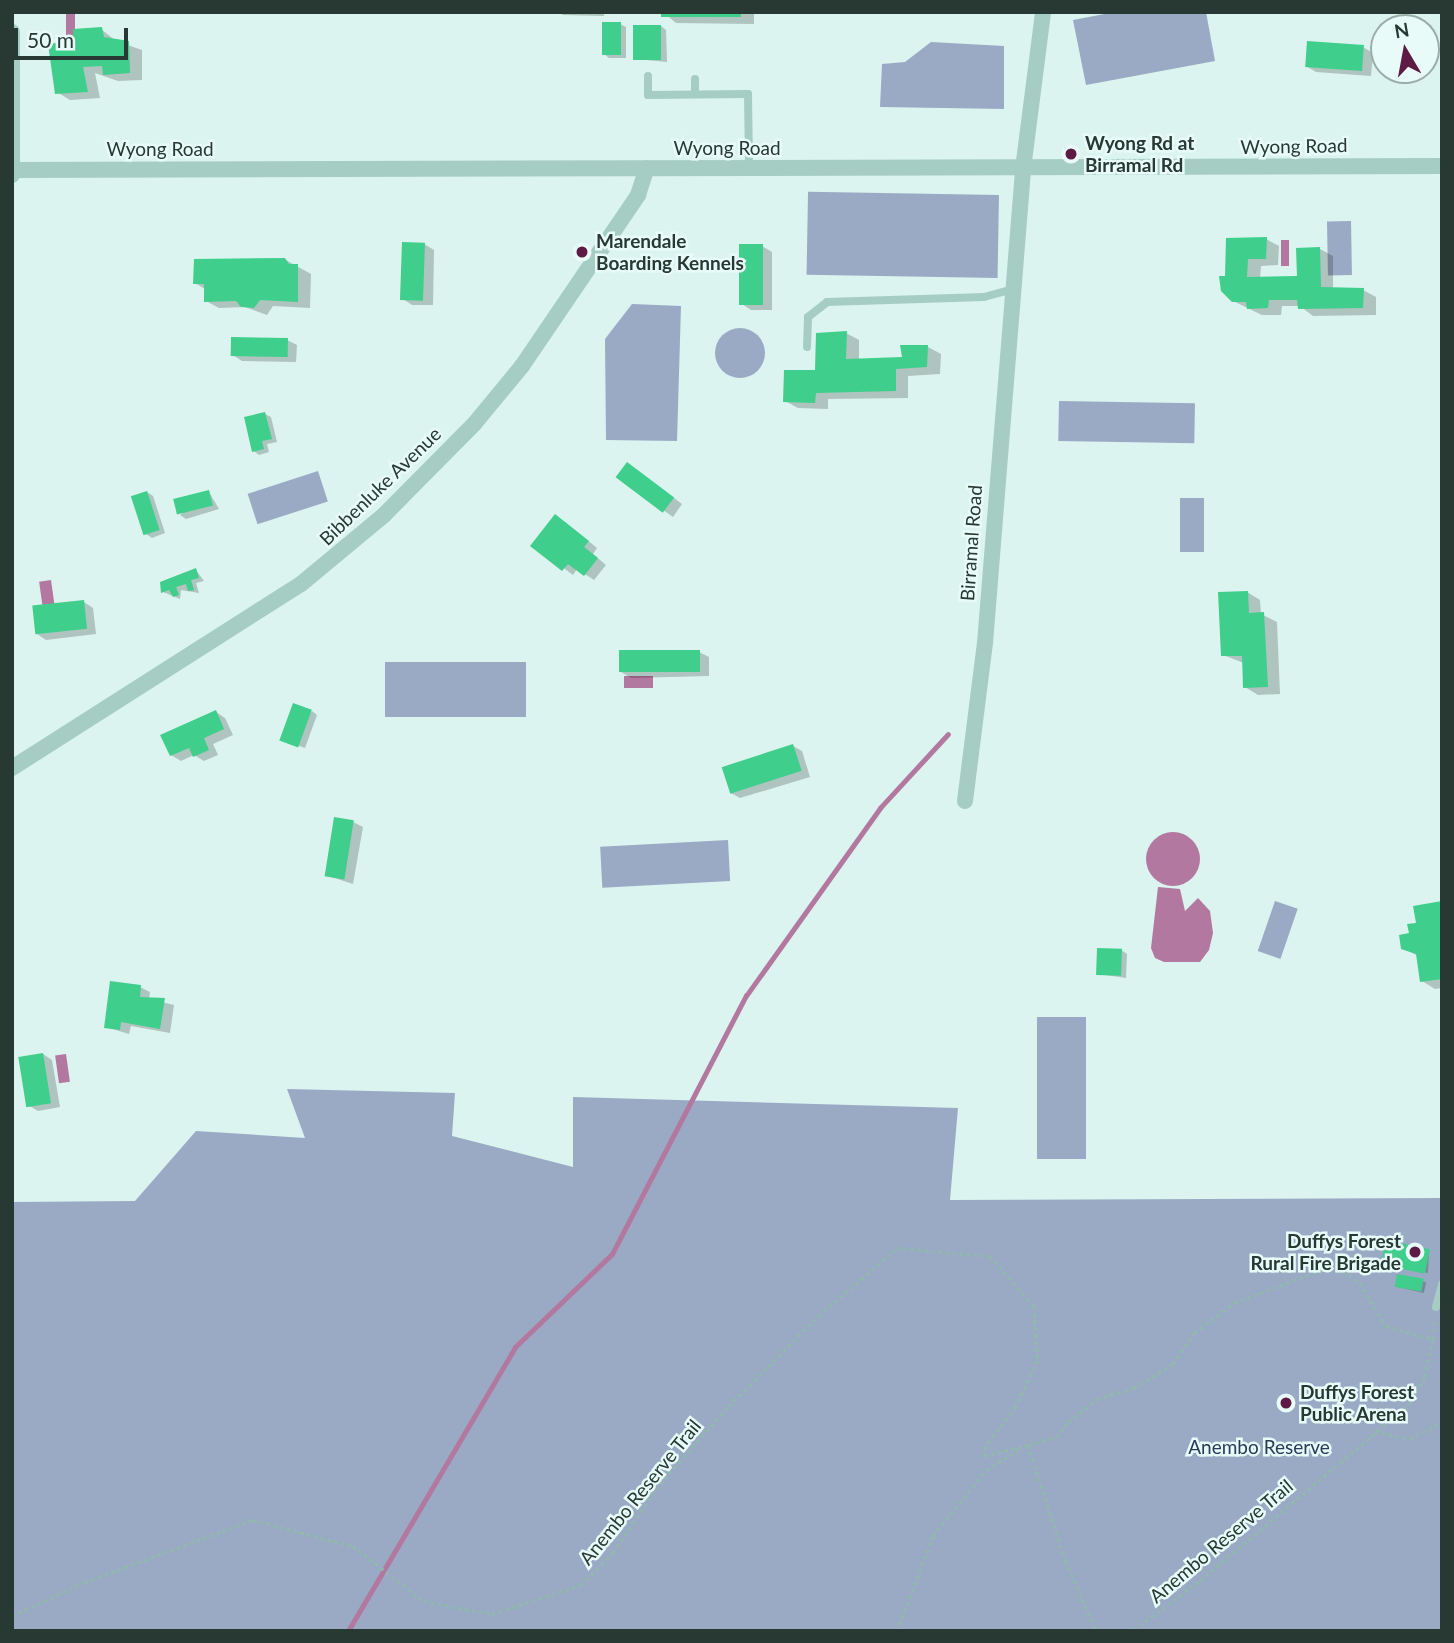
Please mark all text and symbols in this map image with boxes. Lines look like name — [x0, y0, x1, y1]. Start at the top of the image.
scale bar — [18, 14, 131, 58]
north arrow — [1370, 14, 1440, 84]
text: N — [1392, 17, 1411, 42]
text: 50 m — [27, 27, 74, 52]
place label: Wyong Rd at Birramal Rd — [1085, 132, 1194, 176]
street label: Wyong Road — [1240, 134, 1348, 158]
street label: Wyong Road — [673, 137, 781, 159]
street label: Wyong Road — [106, 138, 214, 160]
marker: Wyong Rd at Birramal Rd — [1063, 146, 1079, 162]
place label: Marendale Boarding Kennels — [596, 230, 744, 274]
marker: Marendale Boarding Kennels — [574, 244, 590, 260]
street label: Bibbenluke Avenue — [314, 422, 446, 550]
street label: Birramal Road — [956, 484, 986, 602]
place label: Duffys Forest Rural Fire Brigade — [1251, 1230, 1401, 1274]
marker: Duffys Forest Rural Fire Brigade — [1407, 1244, 1423, 1260]
place label: Duffys Forest Public Arena — [1300, 1381, 1414, 1425]
marker: Duffys Forest Public Arena — [1278, 1395, 1294, 1411]
street label: Anembo Reserve Trail — [574, 1415, 706, 1569]
park label: Anembo Reserve — [1188, 1436, 1330, 1458]
street label: Anembo Reserve Trail — [1144, 1474, 1298, 1608]

